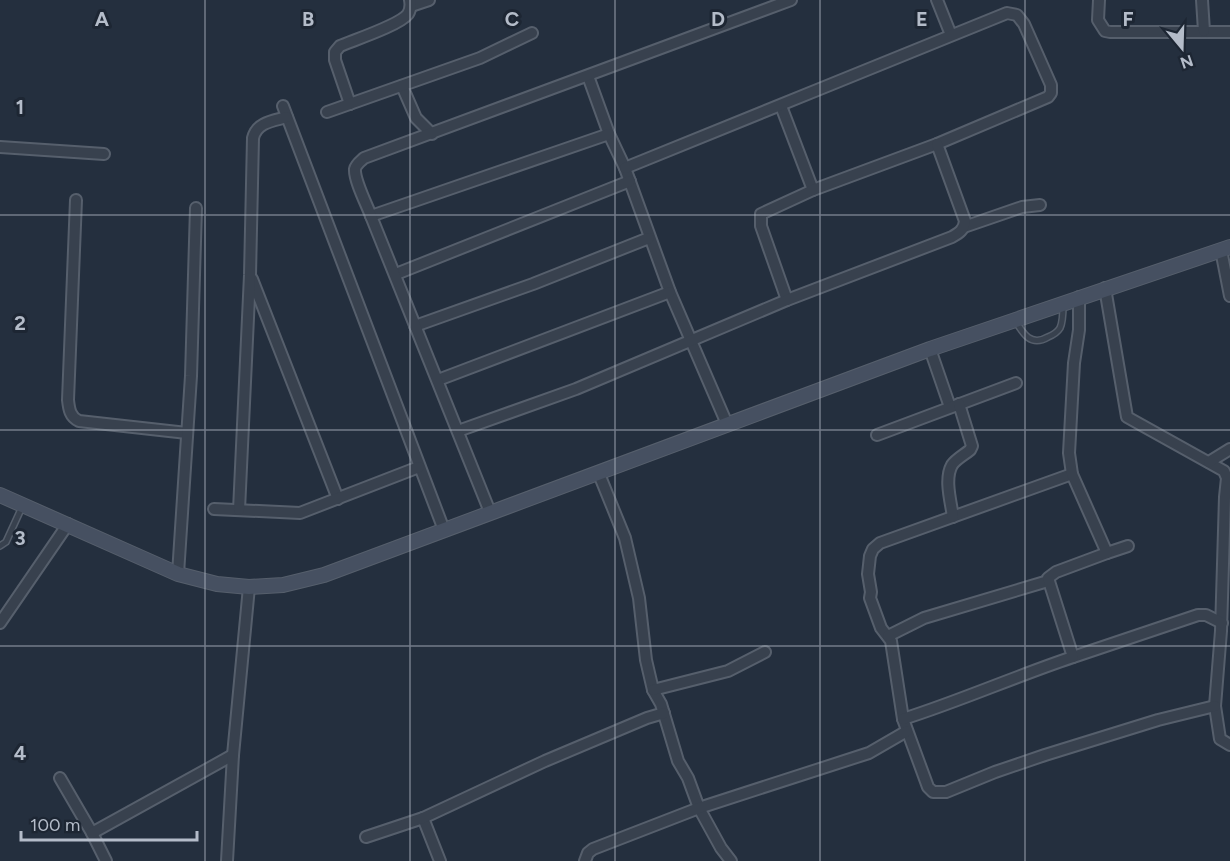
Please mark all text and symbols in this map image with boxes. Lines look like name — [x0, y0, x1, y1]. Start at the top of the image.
text: A — [95, 7, 110, 31]
text: B — [302, 7, 314, 31]
text: C — [505, 7, 519, 31]
text: D — [711, 7, 725, 31]
text: E — [916, 7, 928, 31]
text: F — [1122, 7, 1134, 31]
north arrow — [1152, 18, 1212, 78]
text: N — [1178, 51, 1196, 73]
text: 1 — [16, 95, 24, 119]
text: 2 — [14, 311, 26, 335]
text: 3 — [14, 526, 26, 550]
text: 4 — [14, 741, 27, 765]
scale bar — [21, 804, 196, 842]
text: 100 m — [30, 814, 80, 836]

